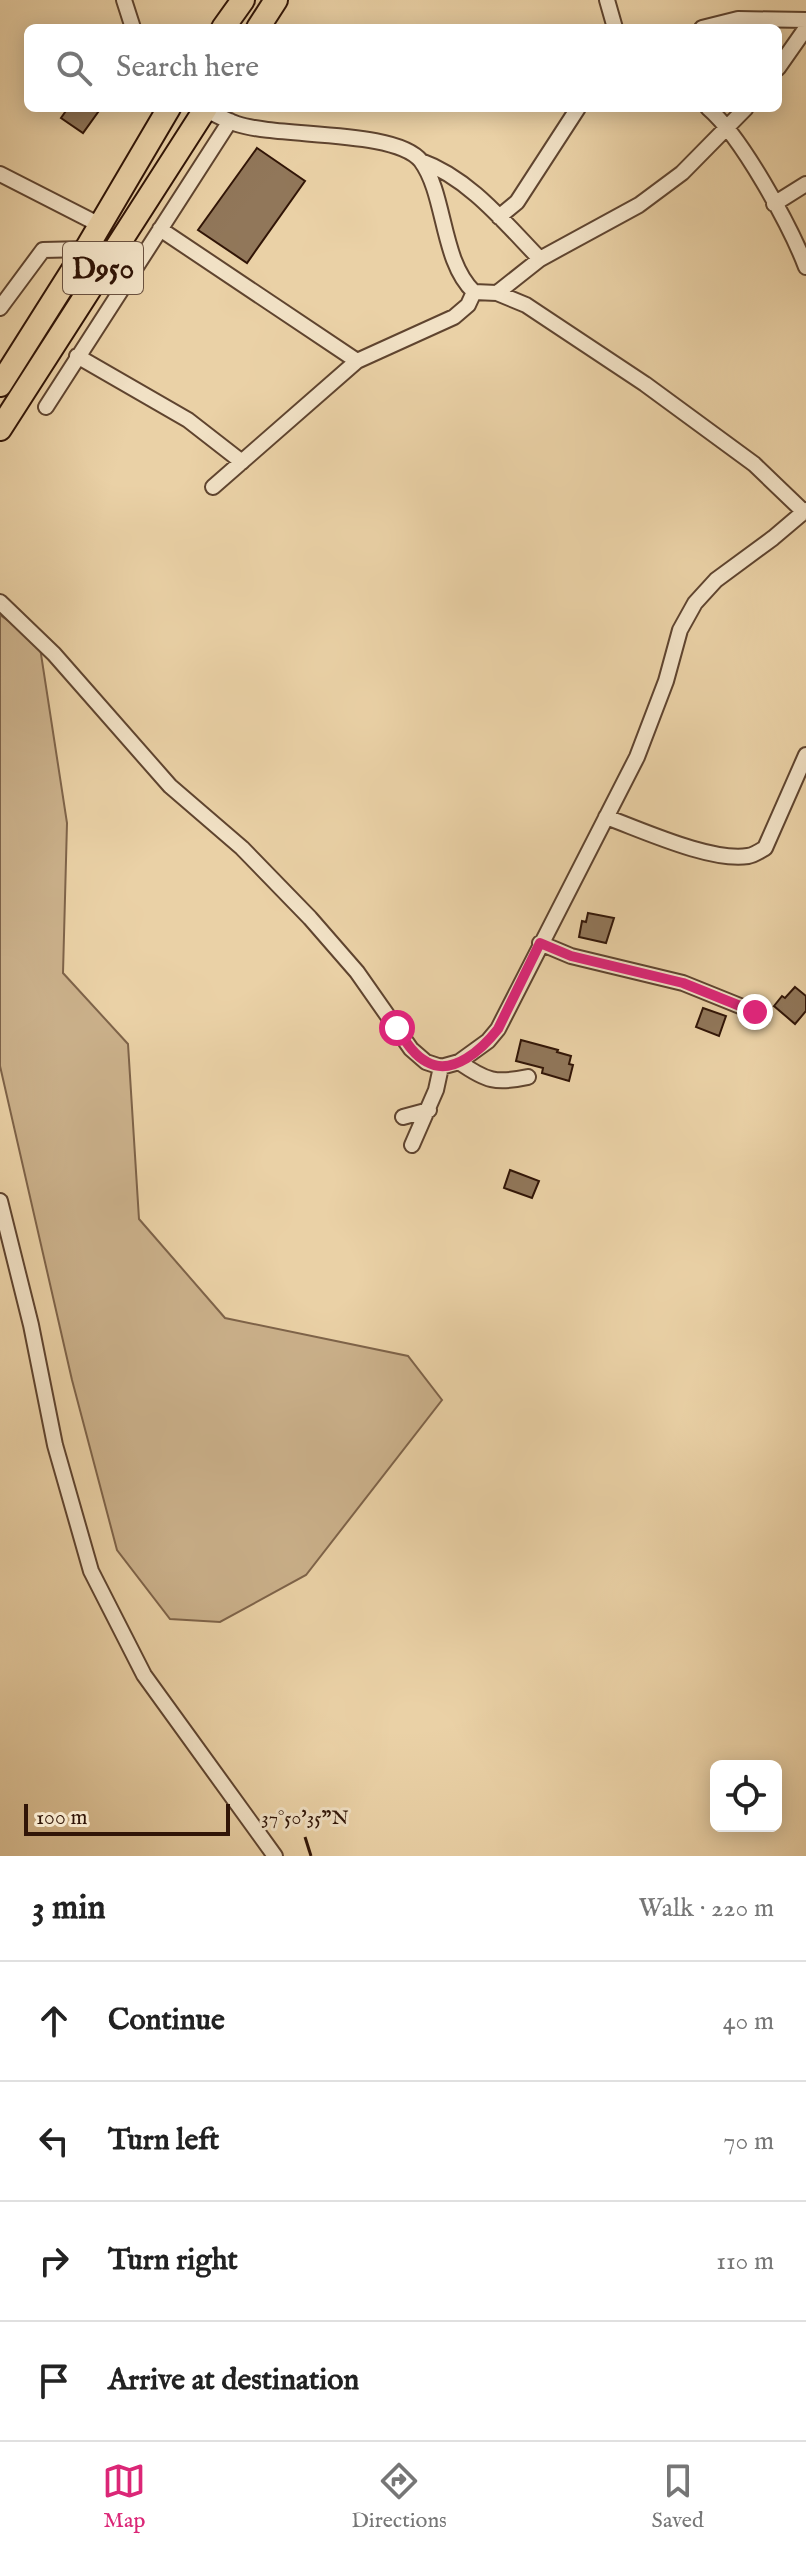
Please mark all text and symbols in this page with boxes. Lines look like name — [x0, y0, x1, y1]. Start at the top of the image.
search box — [24, 24, 782, 112]
icon: search — [52, 46, 96, 90]
text: Search here — [116, 49, 259, 87]
road number: D950 — [63, 242, 143, 294]
route end — [737, 994, 773, 1030]
route start — [379, 1010, 415, 1046]
map controls — [710, 1760, 782, 1832]
button: locate — [710, 1760, 782, 1832]
scale bar — [24, 1800, 230, 1836]
text: 100 m — [36, 1804, 88, 1832]
text: 37°50'35"N — [261, 1806, 349, 1831]
text: 3 min — [32, 1887, 106, 1930]
text: Walk · 220 m — [639, 1892, 774, 1925]
icon: ahead — [32, 1999, 76, 2043]
text: Continue — [108, 2002, 225, 2040]
text: 40 m — [723, 2005, 774, 2038]
icon: left — [32, 2119, 76, 2163]
text: Turn left — [108, 2122, 219, 2160]
text: 70 m — [723, 2125, 774, 2158]
icon: right — [32, 2239, 76, 2283]
text: Turn right — [108, 2242, 238, 2280]
text: 110 m — [716, 2245, 774, 2278]
icon: arrive — [32, 2359, 76, 2403]
text: Arrive at destination — [108, 2362, 359, 2400]
tab: Map — [102, 2459, 146, 2535]
tab: Directions — [351, 2459, 447, 2535]
tab: Saved — [652, 2459, 704, 2535]

